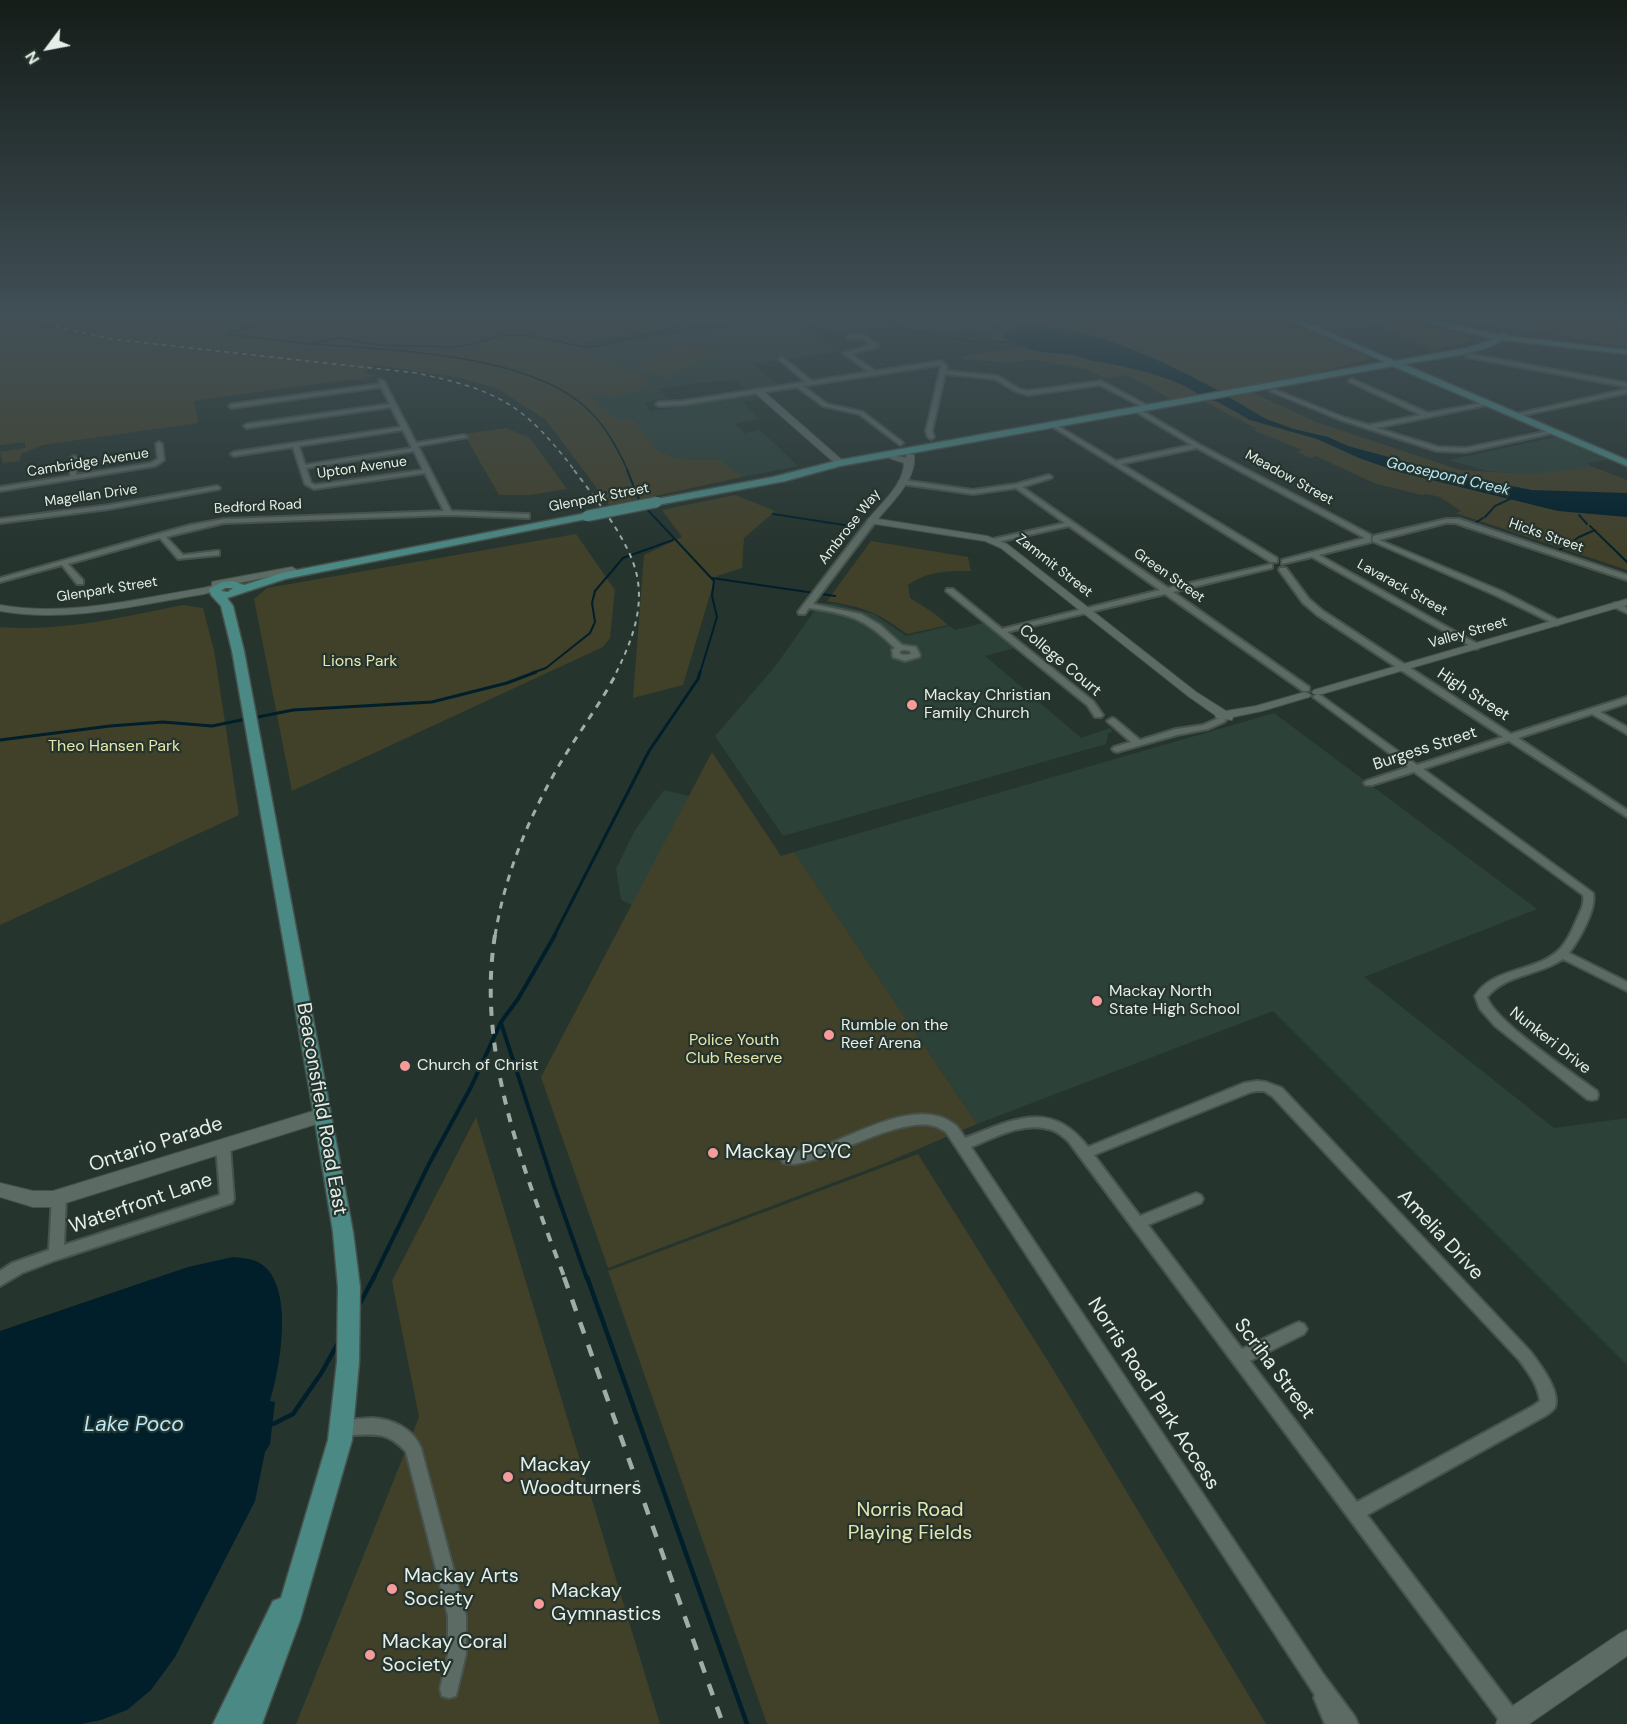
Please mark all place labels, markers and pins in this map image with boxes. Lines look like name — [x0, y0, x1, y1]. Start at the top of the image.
place label: Mackay Christian Family Church — [924, 686, 1051, 724]
marker: Mackay Christian Family Church — [905, 698, 919, 712]
place label: Mackay North State High School — [1109, 982, 1240, 1020]
marker: Mackay North State High School — [1090, 994, 1104, 1008]
place label: Rumble on the Reef Arena — [841, 1016, 948, 1054]
marker: Rumble on the Reef Arena — [822, 1028, 836, 1042]
place label: Church of Christ — [417, 1056, 539, 1076]
marker: Church of Christ — [398, 1059, 412, 1073]
place label: Mackay PCYC — [725, 1141, 851, 1165]
marker: Mackay PCYC — [706, 1146, 720, 1160]
place label: Mackay Woodturners — [520, 1454, 642, 1501]
marker: Mackay Woodturners — [501, 1470, 515, 1484]
place label: Mackay Arts Society — [404, 1565, 519, 1612]
place label: Mackay Gymnastics — [551, 1580, 661, 1627]
marker: Mackay Arts Society — [385, 1582, 399, 1596]
marker: Mackay Gymnastics — [532, 1597, 546, 1611]
place label: Mackay Coral Society — [382, 1631, 507, 1678]
marker: Mackay Coral Society — [363, 1648, 377, 1662]

